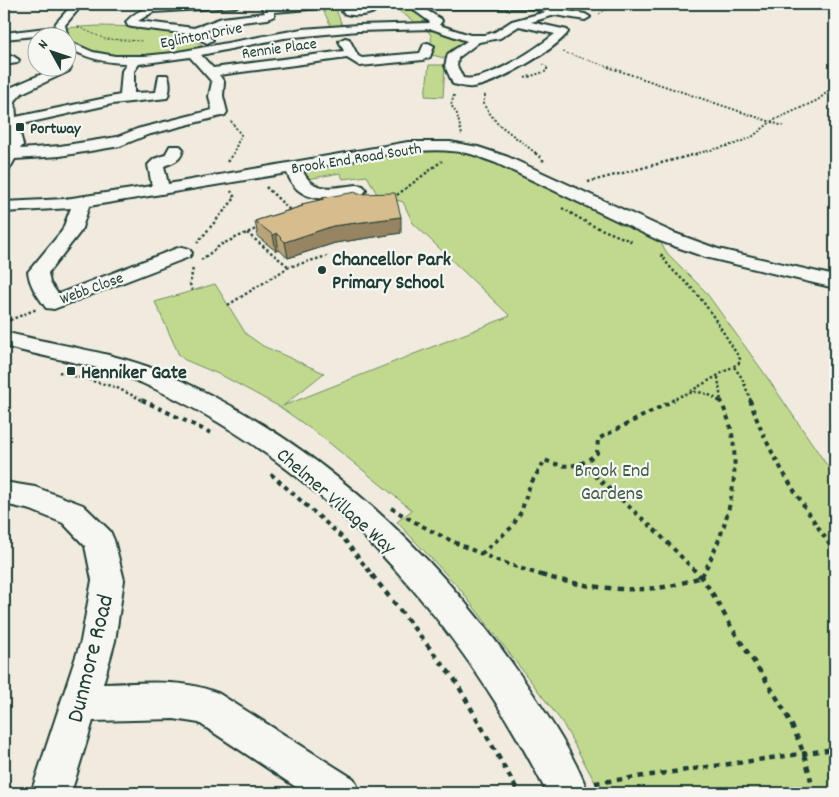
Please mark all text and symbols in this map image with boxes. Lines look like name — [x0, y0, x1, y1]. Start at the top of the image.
street label: Eglinton Drive — [158, 17, 245, 56]
north arrow — [28, 28, 78, 78]
street label: Rennie Place — [240, 33, 318, 66]
text: N — [34, 36, 54, 54]
place label: Portway — [30, 118, 82, 141]
marker: Portway — [14, 121, 26, 133]
street label: Brook End Road South — [290, 138, 423, 181]
place label: Chancellor Park Primary School — [332, 247, 451, 298]
marker: Chancellor Park Primary School — [316, 264, 328, 276]
street label: Webb Close — [57, 267, 127, 312]
place label: Henniker Gate — [81, 360, 187, 388]
marker: Henniker Gate — [65, 365, 77, 377]
street label: Chelmer Village Way — [269, 442, 402, 563]
park label: Brook End Gardens — [574, 458, 650, 509]
street label: Dunmore Road — [60, 591, 124, 726]

